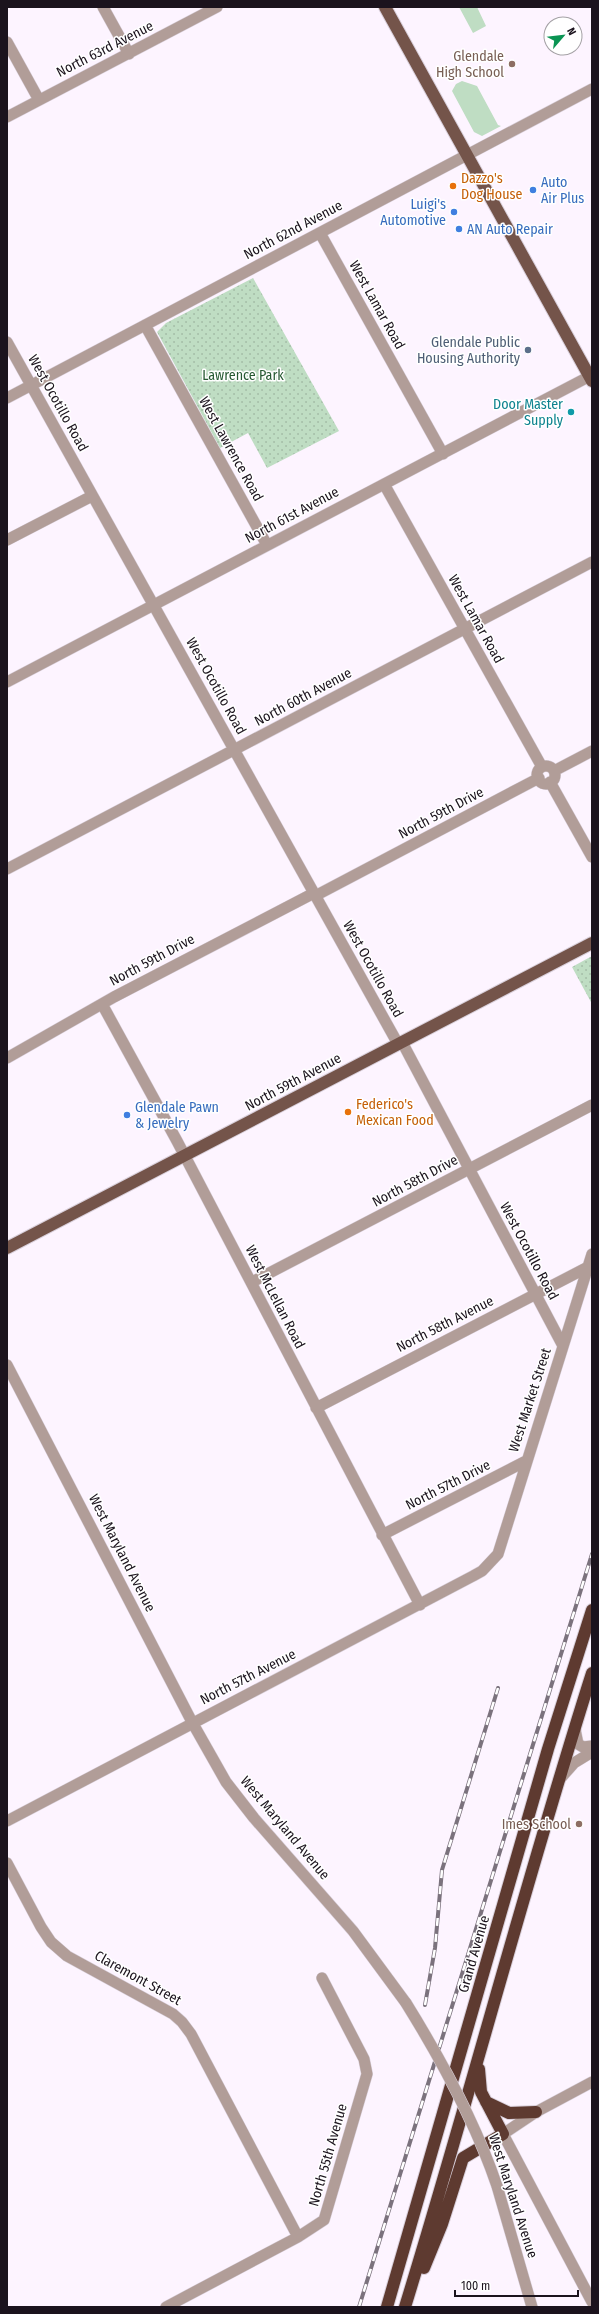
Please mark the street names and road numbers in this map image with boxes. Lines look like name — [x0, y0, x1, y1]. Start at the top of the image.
street label: North 63rd Avenue — [54, 17, 156, 81]
street label: North 62nd Avenue — [241, 197, 345, 263]
street label: West Lamar Road — [346, 258, 408, 352]
street label: West Ocotillo Road — [24, 352, 92, 454]
street label: West Lawrence Road — [195, 394, 267, 504]
street label: North 61st Avenue — [242, 483, 342, 547]
street label: West Lamar Road — [445, 572, 507, 666]
street label: West Ocotillo Road — [182, 635, 250, 737]
street label: North 60th Avenue — [252, 664, 355, 730]
street label: North 59th Drive — [396, 783, 487, 843]
street label: West Ocotillo Road — [339, 918, 407, 1020]
street label: North 59th Drive — [107, 930, 198, 990]
street label: North 59th Avenue — [242, 1049, 344, 1114]
street label: North 58th Drive — [369, 1151, 461, 1211]
street label: West Ocotillo Road — [496, 1199, 562, 1303]
street label: West McLellan Road — [242, 1242, 308, 1352]
street label: North 58th Avenue — [394, 1292, 496, 1356]
street label: West Market Street — [505, 1345, 555, 1454]
street label: North 57th Drive — [403, 1456, 493, 1514]
street label: West Maryland Avenue — [85, 1491, 159, 1615]
street label: North 57th Avenue — [197, 1646, 299, 1708]
street label: West Maryland Avenue — [237, 1773, 333, 1883]
street label: Grand Avenue — [455, 1913, 493, 1995]
street label: Claremont Street — [92, 1947, 185, 2009]
street label: North 55th Avenue — [305, 2102, 351, 2208]
street label: West Maryland Avenue — [485, 2132, 541, 2260]

